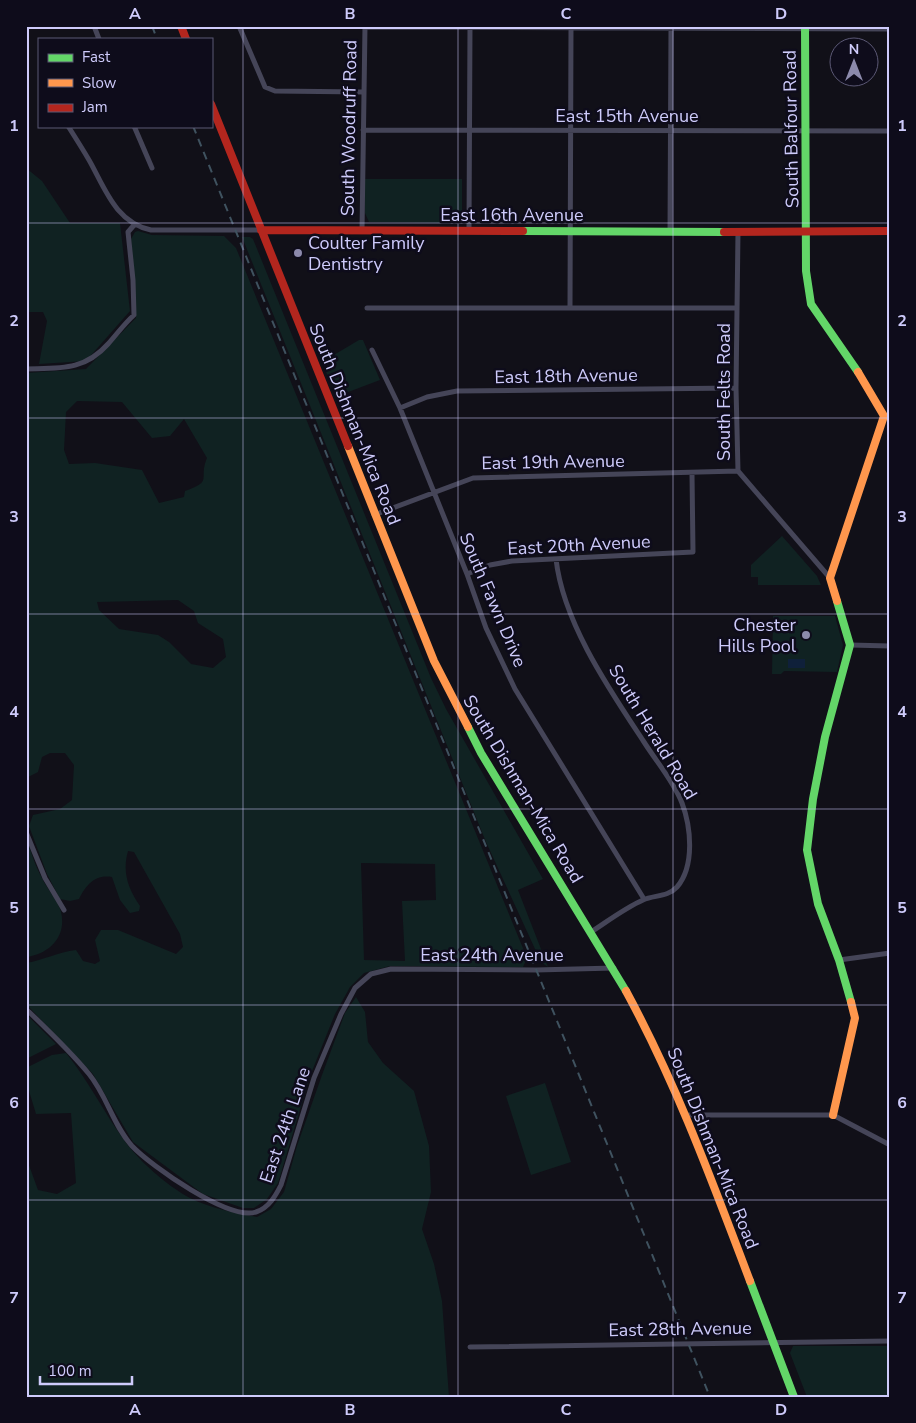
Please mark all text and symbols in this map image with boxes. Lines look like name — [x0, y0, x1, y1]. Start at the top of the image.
text: A — [129, 3, 141, 25]
text: B — [344, 3, 356, 25]
text: C — [561, 3, 572, 25]
text: D — [775, 3, 787, 25]
legend — [38, 38, 212, 128]
north arrow — [828, 38, 878, 88]
street label: South Woodruff Road — [335, 40, 363, 216]
text: N — [849, 40, 859, 59]
text: Fast — [82, 47, 111, 67]
street label: South Balfour Road — [778, 50, 804, 208]
text: Slow — [82, 73, 117, 93]
text: Jam — [81, 97, 108, 117]
street label: East 15th Avenue — [555, 104, 699, 128]
text: 1 — [9, 115, 19, 137]
text: 1 — [897, 115, 907, 137]
street label: East 16th Avenue — [440, 203, 584, 227]
place label: Coulter Family Dentistry — [308, 231, 425, 276]
marker: Coulter Family Dentistry — [292, 247, 304, 259]
text: 2 — [9, 310, 19, 332]
text: 2 — [897, 310, 907, 332]
street label: South Dishman-Mica Road — [304, 320, 406, 528]
street label: South Felts Road — [712, 323, 736, 461]
street label: East 18th Avenue — [494, 363, 638, 389]
street label: East 19th Avenue — [481, 449, 625, 475]
text: 3 — [9, 506, 19, 528]
text: 3 — [897, 506, 907, 528]
street label: South Fawn Drive — [454, 529, 532, 671]
street label: East 20th Avenue — [507, 529, 651, 561]
place label: Chester Hills Pool — [718, 613, 797, 658]
marker: Chester Hills Pool — [800, 629, 812, 641]
street label: South Herald Road — [603, 660, 703, 804]
street label: South Dishman-Mica Road — [457, 690, 589, 888]
text: 4 — [9, 701, 19, 723]
text: 4 — [897, 701, 907, 723]
text: 5 — [9, 897, 19, 919]
text: 5 — [897, 897, 907, 919]
street label: East 24th Avenue — [420, 943, 564, 967]
street label: South Dishman-Mica Road — [662, 1044, 764, 1252]
street label: East 24th Lane — [254, 1064, 316, 1186]
text: 6 — [9, 1092, 19, 1114]
text: 6 — [897, 1092, 907, 1114]
text: 7 — [9, 1287, 19, 1309]
text: 7 — [897, 1287, 907, 1309]
street label: East 28th Avenue — [608, 1316, 752, 1342]
scale bar — [40, 1353, 132, 1385]
text: 100 m — [48, 1361, 92, 1381]
text: A — [129, 1399, 141, 1421]
text: B — [344, 1399, 356, 1421]
text: C — [561, 1399, 572, 1421]
text: D — [775, 1399, 787, 1421]

